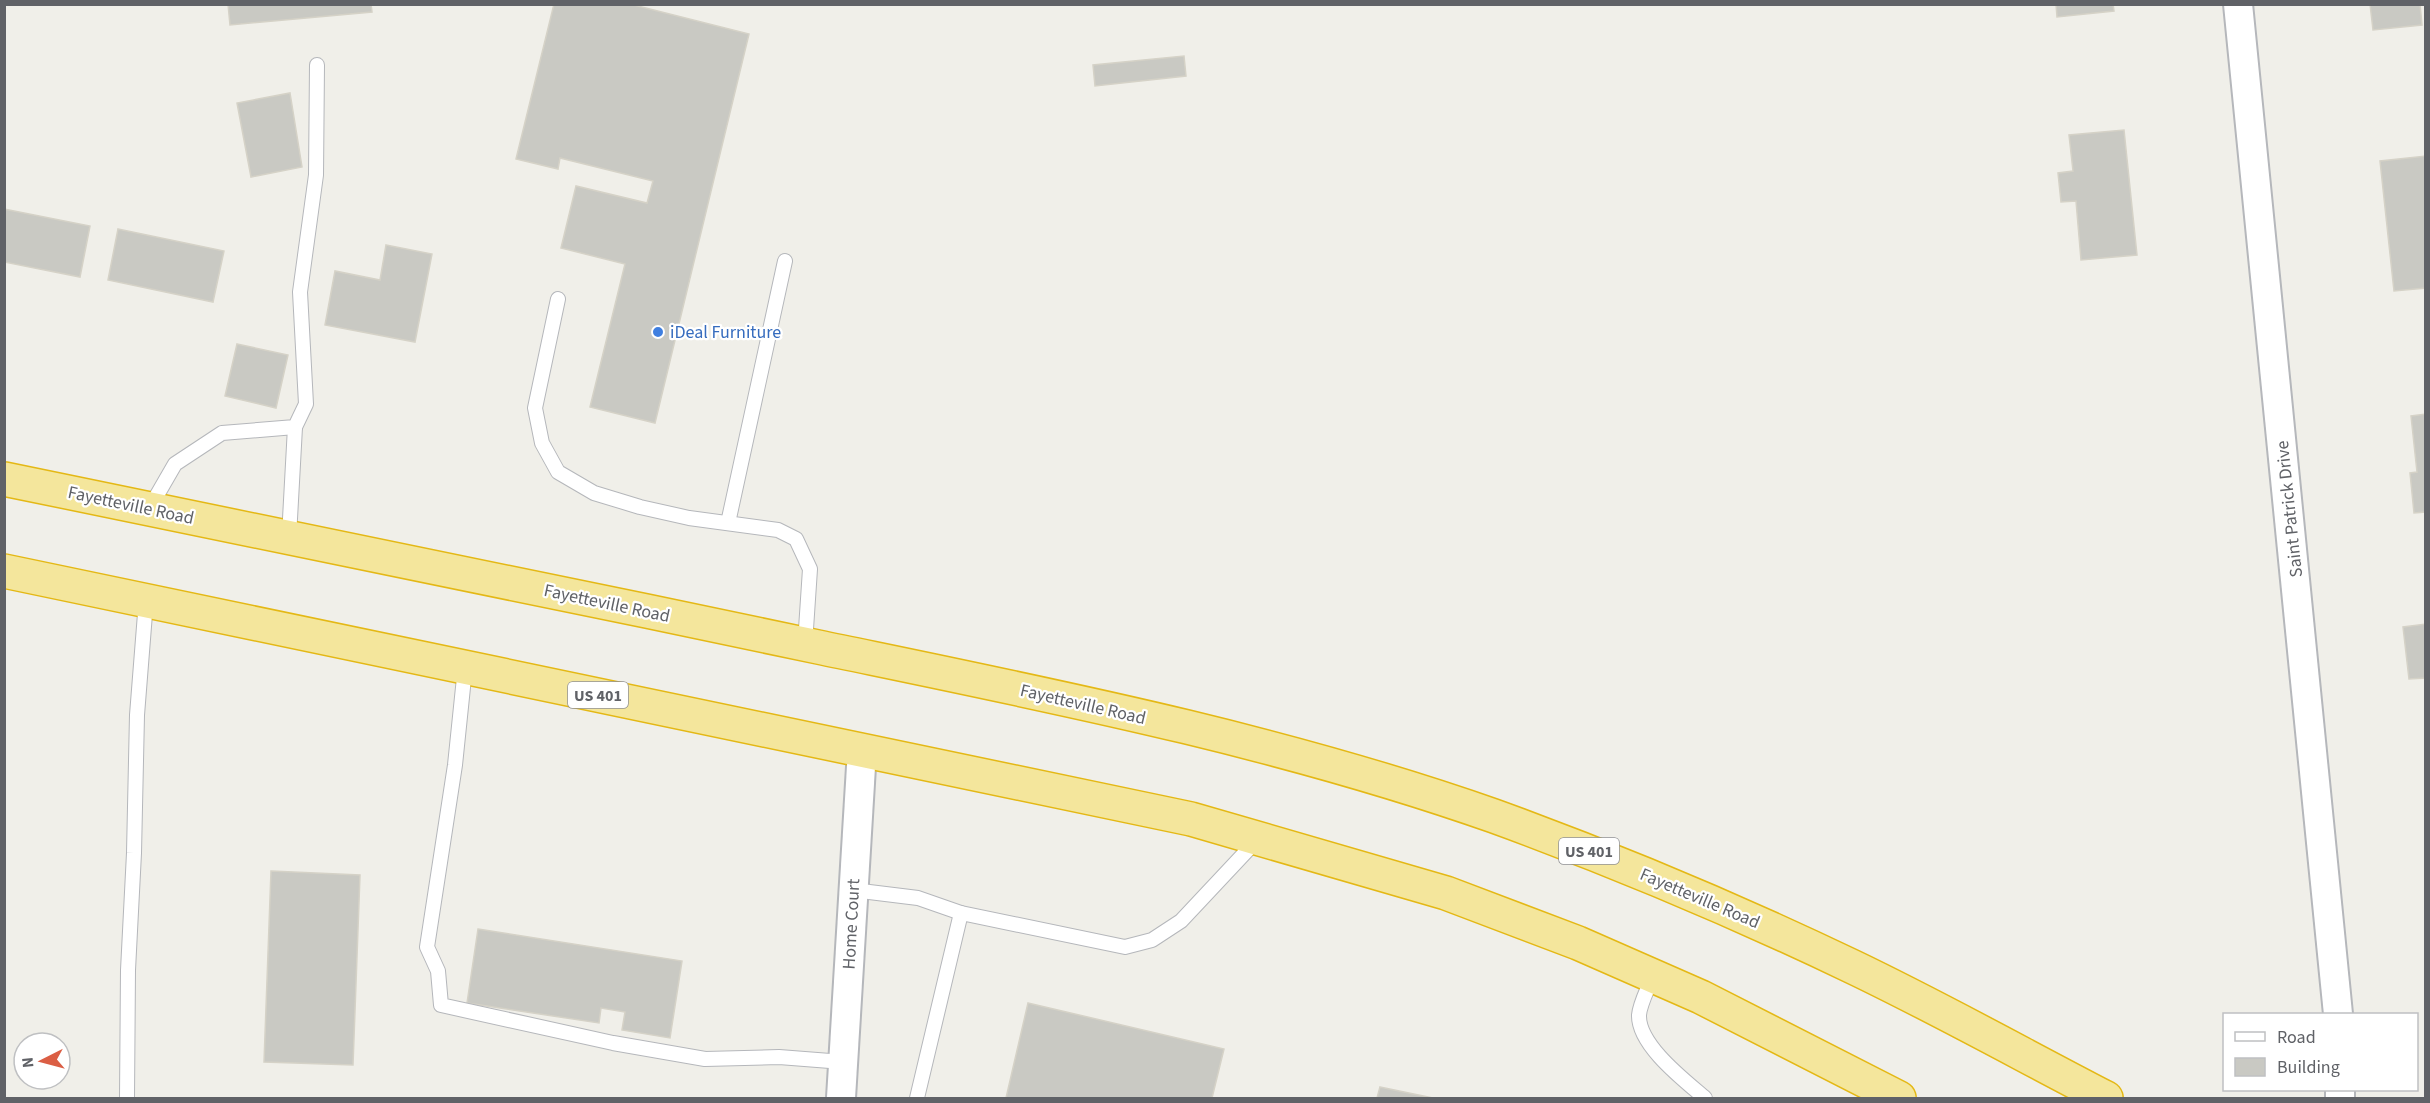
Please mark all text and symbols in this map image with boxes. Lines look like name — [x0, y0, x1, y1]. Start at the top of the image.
place label: iDeal Furniture — [670, 320, 781, 345]
marker: iDeal Furniture — [651, 325, 665, 339]
street label: Saint Patrick Drive — [2270, 439, 2309, 579]
street label: Fayetteville Road — [66, 480, 196, 531]
street label: Fayetteville Road — [542, 578, 672, 629]
street label: Fayetteville Road — [1018, 678, 1148, 731]
road number: US 401 — [568, 682, 628, 708]
road number: US 401 — [1559, 838, 1619, 864]
street label: Fayetteville Road — [1636, 862, 1764, 935]
street label: Home Court — [837, 878, 866, 970]
legend — [2223, 1013, 2418, 1091]
text: Road — [2277, 1025, 2316, 1050]
north arrow — [12, 1031, 72, 1091]
text: Building — [2277, 1055, 2340, 1080]
text: N — [17, 1056, 40, 1069]

